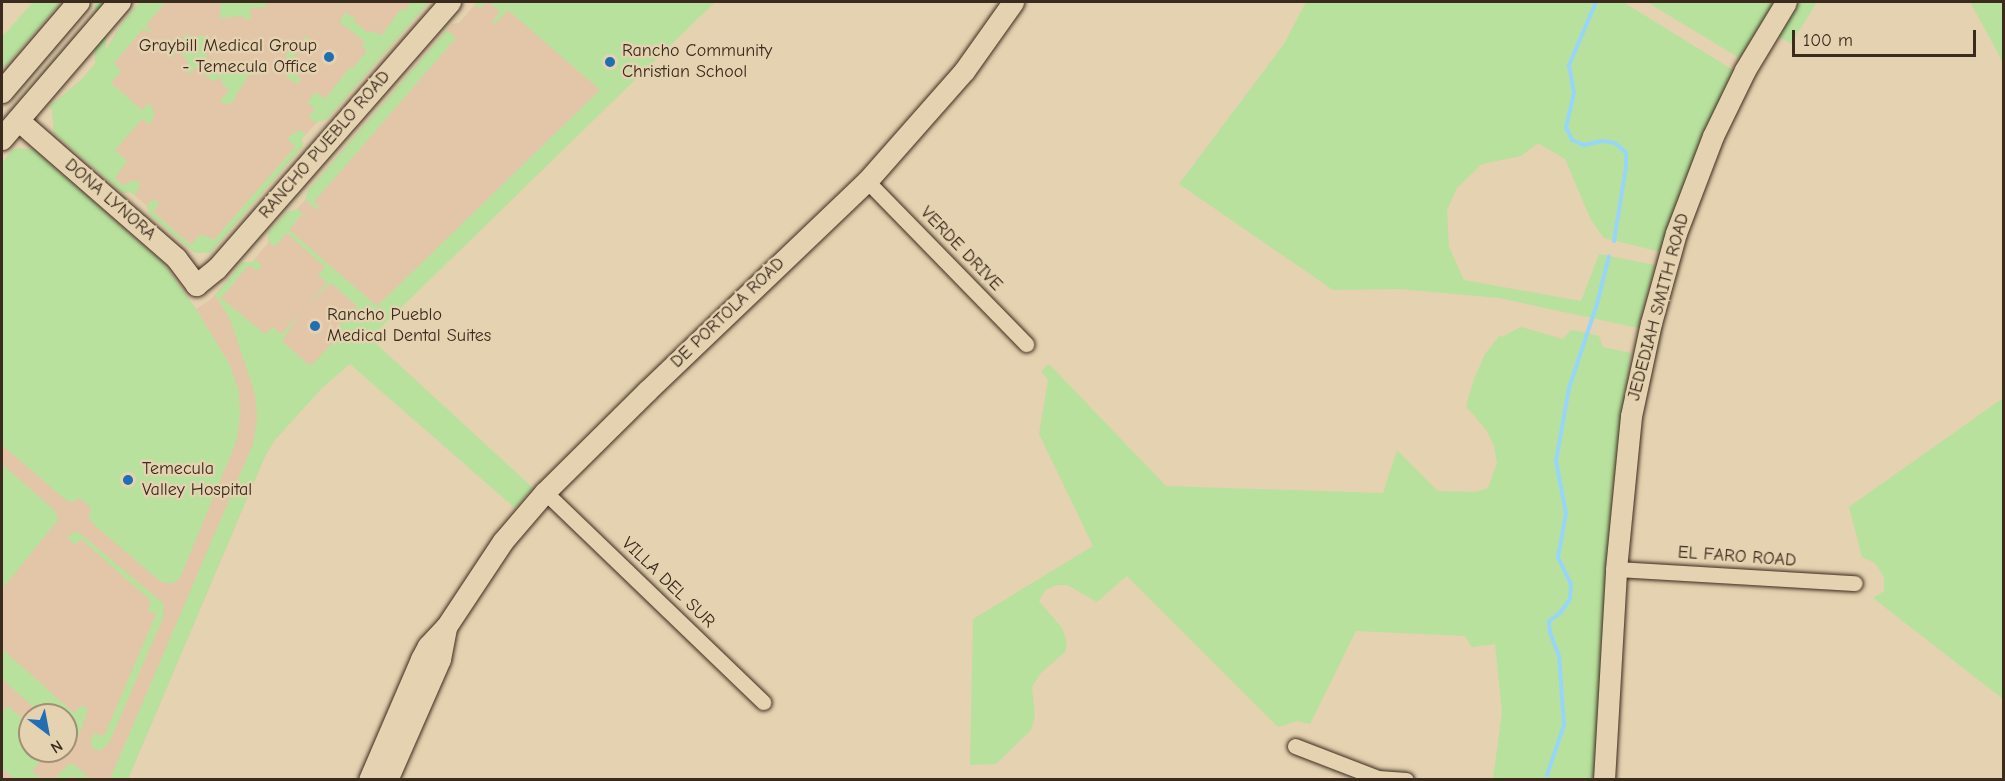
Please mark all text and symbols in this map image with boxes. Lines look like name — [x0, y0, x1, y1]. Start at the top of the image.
scale bar — [1795, 18, 1980, 56]
text: 100 m — [1803, 30, 1853, 51]
place label: Graybill Medical Group - Temecula Office — [139, 36, 317, 78]
place label: Rancho Community Christian School — [622, 41, 772, 84]
marker: Graybill Medical Group - Temecula Office — [322, 50, 336, 64]
marker: Rancho Community Christian School — [603, 55, 617, 69]
street label: RANCHO PUEBLO ROAD — [255, 66, 395, 224]
street label: DONA LYNORA — [60, 154, 160, 246]
street label: VERDE DRIVE — [915, 202, 1007, 296]
street label: JEDEDIAH SMITH ROAD — [1624, 211, 1694, 403]
street label: DE PORTOLA ROAD — [667, 253, 789, 373]
place label: Rancho Pueblo Medical Dental Suites — [327, 305, 491, 348]
marker: Rancho Pueblo Medical Dental Suites — [308, 319, 322, 333]
place label: Temecula Valley Hospital — [142, 459, 252, 502]
marker: Temecula Valley Hospital — [119, 471, 137, 489]
street label: VILLA DEL SUR — [617, 533, 719, 633]
street label: EL FARO ROAD — [1677, 542, 1797, 572]
north arrow — [18, 703, 78, 763]
text: N — [47, 736, 66, 757]

